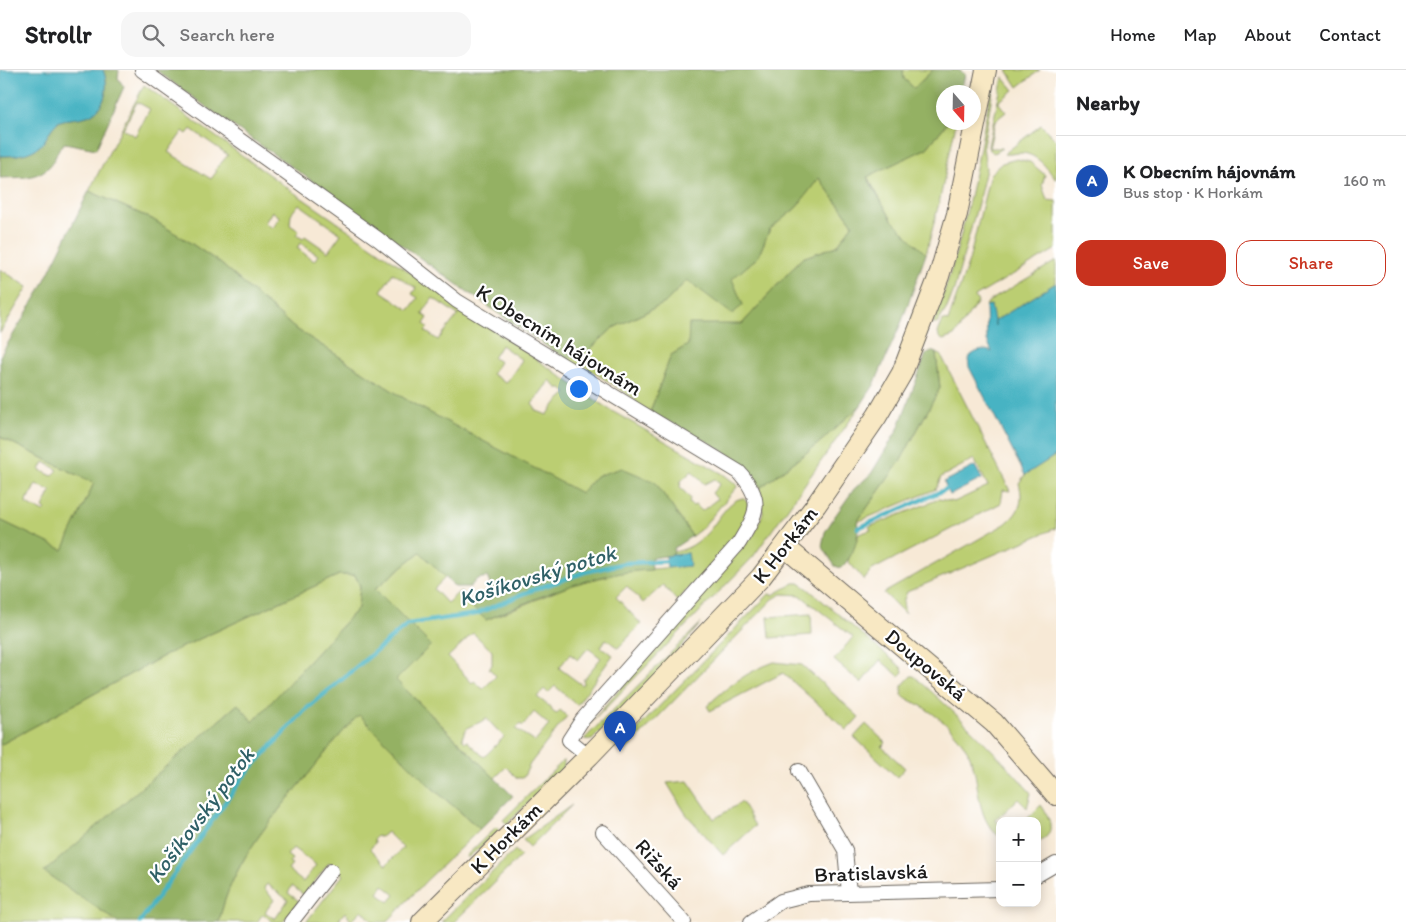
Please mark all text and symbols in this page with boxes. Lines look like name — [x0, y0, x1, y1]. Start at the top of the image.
search box — [121, 12, 471, 57]
text: Strollr — [25, 20, 91, 49]
icon: search — [139, 21, 167, 49]
text: Search here — [179, 23, 275, 46]
text: Home — [1110, 24, 1156, 46]
text: Map — [1184, 24, 1217, 46]
text: About — [1245, 24, 1291, 46]
text: Contact — [1319, 24, 1381, 46]
north arrow — [936, 85, 981, 130]
text: Nearby — [1076, 90, 1140, 115]
text: K Obecním hájovnám — [1123, 160, 1296, 183]
text: A — [1087, 171, 1097, 190]
text: 160 m — [1343, 171, 1386, 190]
text: Bus stop · K Horkám — [1123, 183, 1263, 202]
button: Save — [1076, 240, 1226, 286]
button: Share — [1236, 240, 1386, 286]
street label: K Obecním hájovnám — [472, 278, 647, 401]
your location — [566, 376, 592, 402]
street label: K Horkám — [747, 501, 823, 588]
water label: Košíkovský potok — [455, 538, 620, 612]
street label: Doupovská — [880, 623, 972, 706]
pin: A — [604, 711, 636, 752]
water label: Košíkovský potok — [141, 741, 261, 888]
street label: K Horkám — [465, 796, 547, 879]
map controls — [996, 817, 1041, 907]
button: + — [996, 817, 1041, 862]
street label: Rižská — [630, 833, 688, 894]
street label: Bratislavská — [814, 858, 928, 887]
button: − — [996, 862, 1041, 907]

